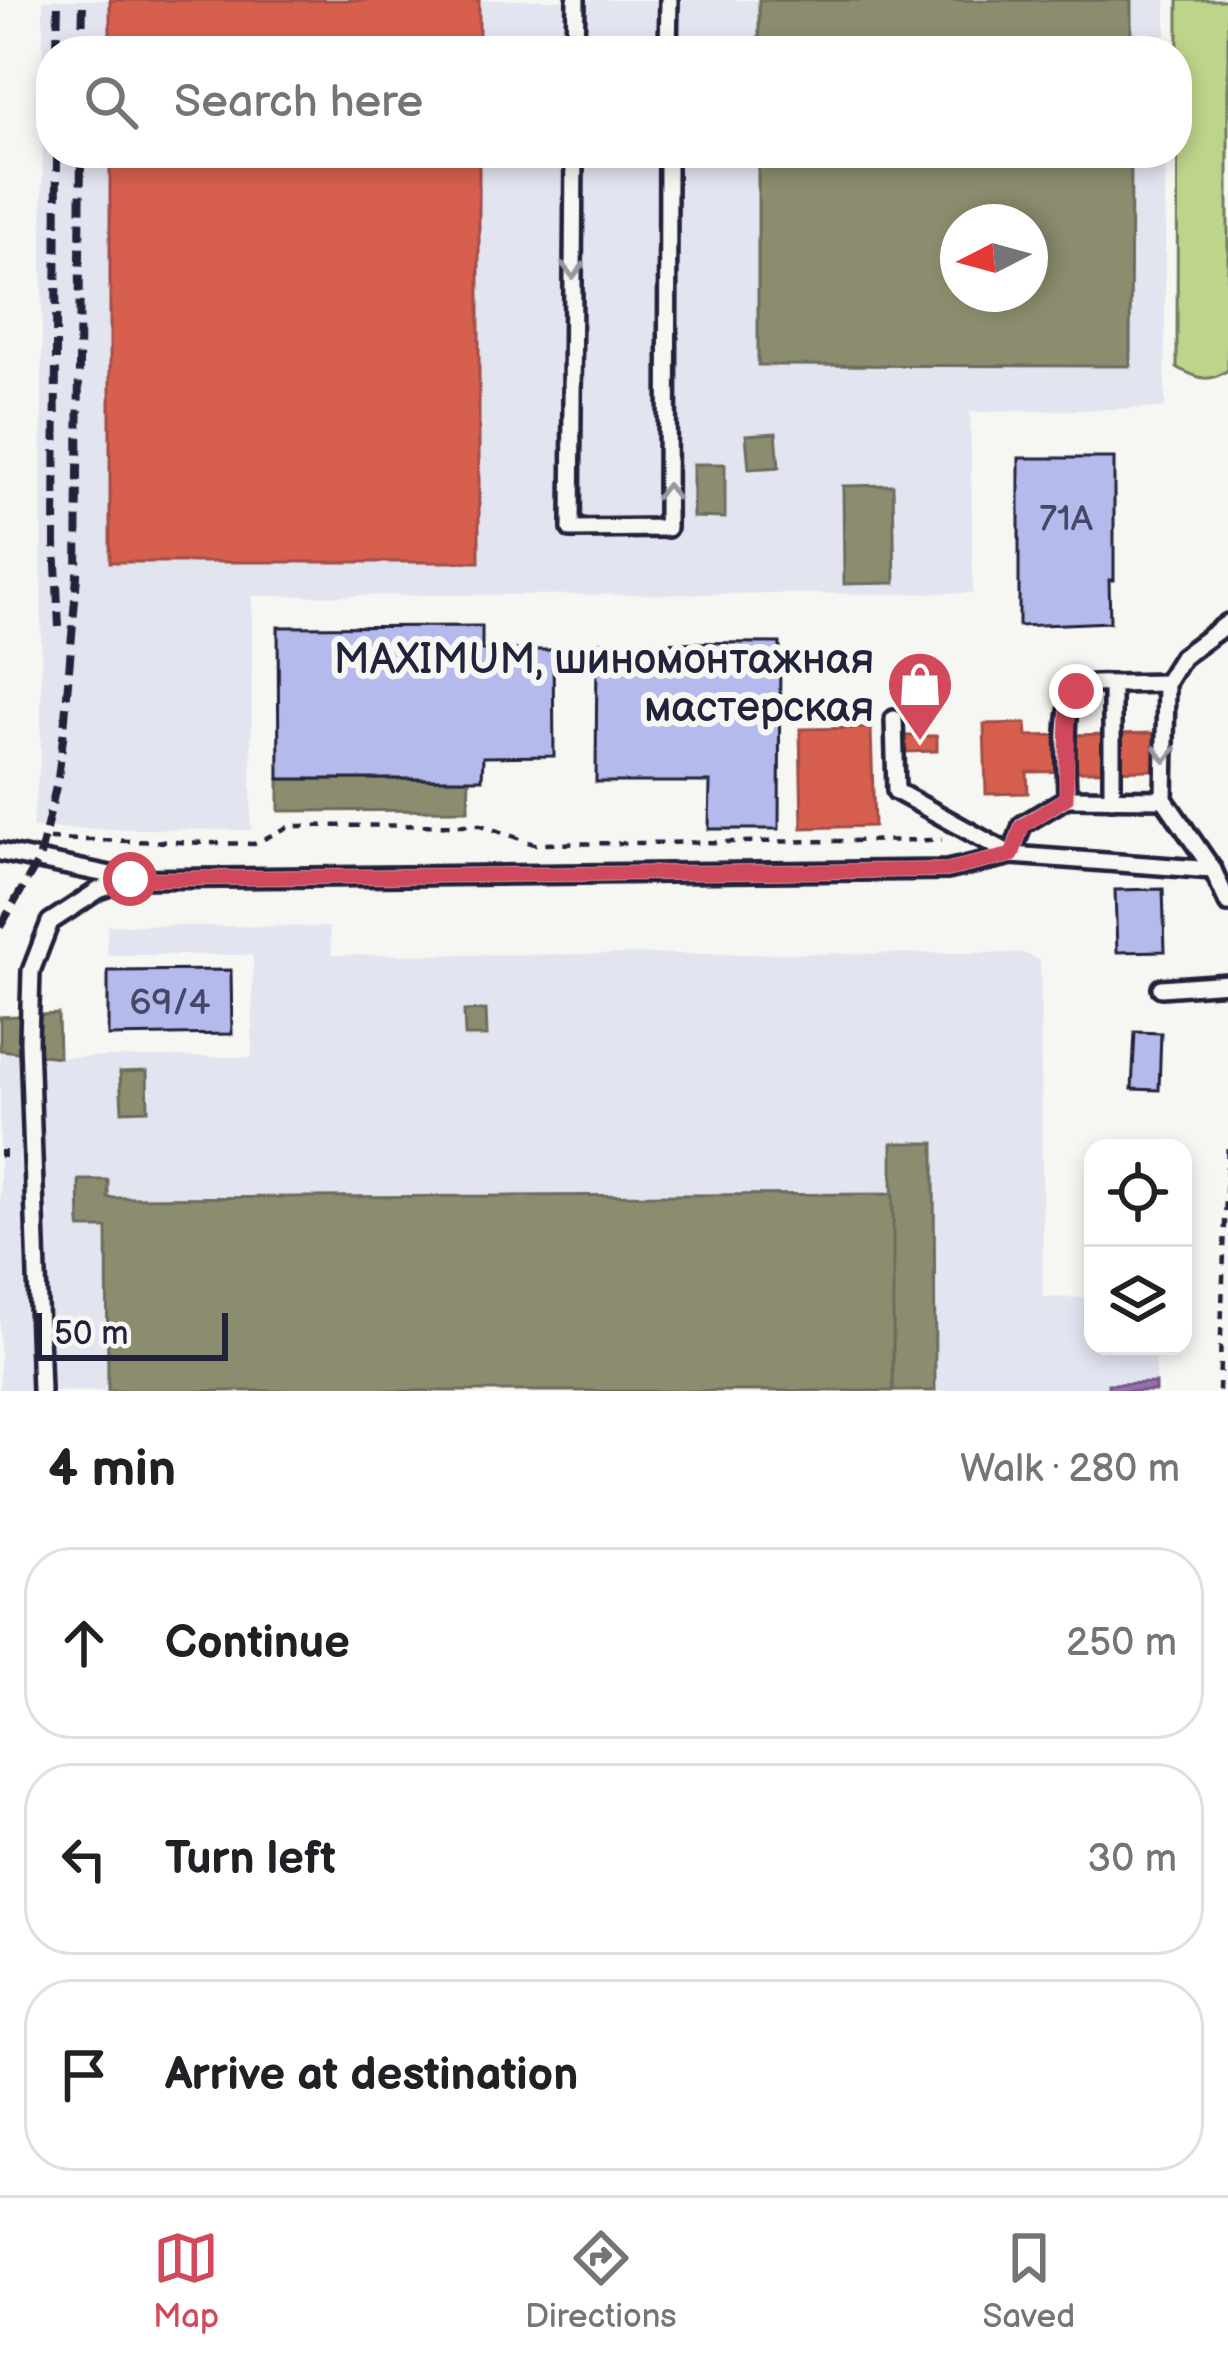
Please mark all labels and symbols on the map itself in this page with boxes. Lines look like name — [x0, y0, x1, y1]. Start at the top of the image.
north arrow — [940, 204, 1048, 312]
one-way arrow — [561, 261, 587, 280]
one-way arrow — [654, 482, 680, 500]
house number: 71А — [1039, 498, 1093, 541]
place label: MAXIMUM, шиномонтажная мастерская — [334, 635, 874, 734]
shop icon: MAXIMUM, шиномонтажная мастерская — [885, 649, 955, 743]
route end — [1049, 664, 1103, 718]
one-way arrow — [1152, 745, 1178, 764]
route start — [103, 852, 157, 906]
house number: 69/4 — [129, 982, 211, 1025]
scale bar — [36, 1307, 228, 1360]

